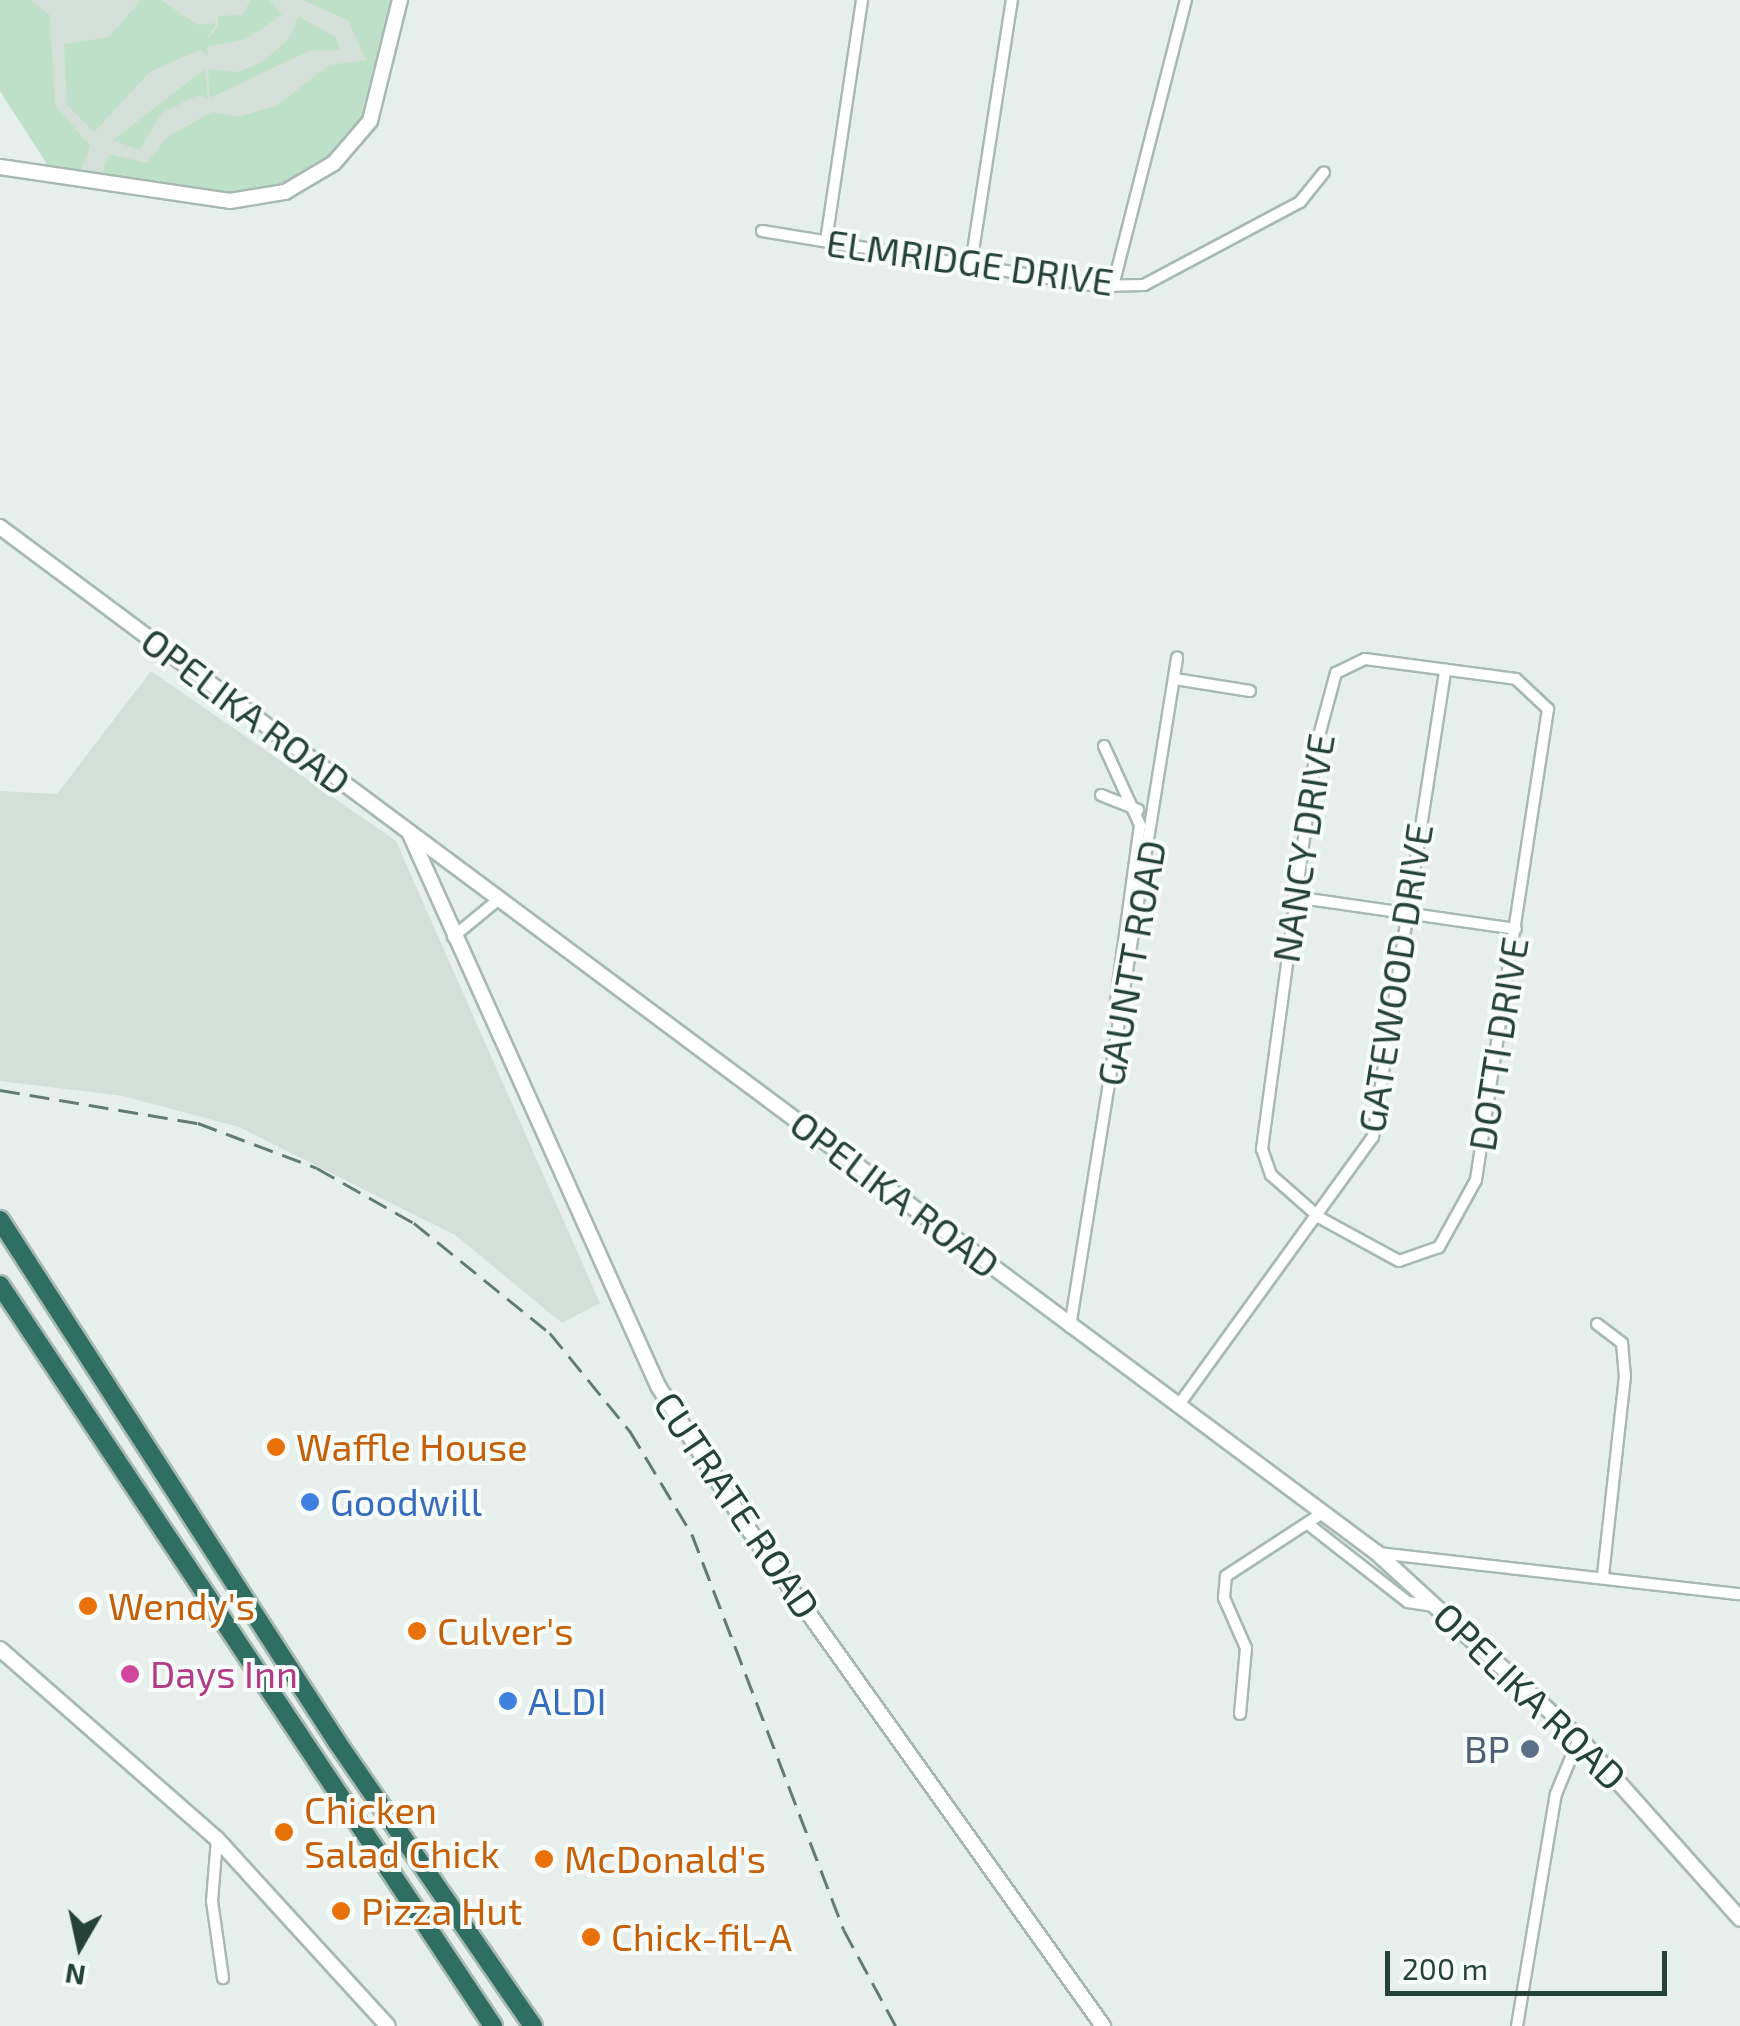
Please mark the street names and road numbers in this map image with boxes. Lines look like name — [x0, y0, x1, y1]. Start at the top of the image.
street label: ELMRIDGE DRIVE — [823, 219, 1117, 305]
street label: OPELIKA ROAD — [132, 617, 360, 805]
street label: NANCY DRIVE — [1262, 730, 1344, 966]
street label: GATEWOOD DRIVE — [1348, 820, 1442, 1136]
street label: GAUNTT ROAD — [1087, 836, 1175, 1090]
street label: DOTTI DRIVE — [1459, 934, 1537, 1154]
street label: OPELIKA ROAD — [781, 1100, 1009, 1288]
street label: CUTRATE ROAD — [644, 1383, 830, 1627]
street label: OPELIKA ROAD — [1424, 1593, 1636, 1799]

